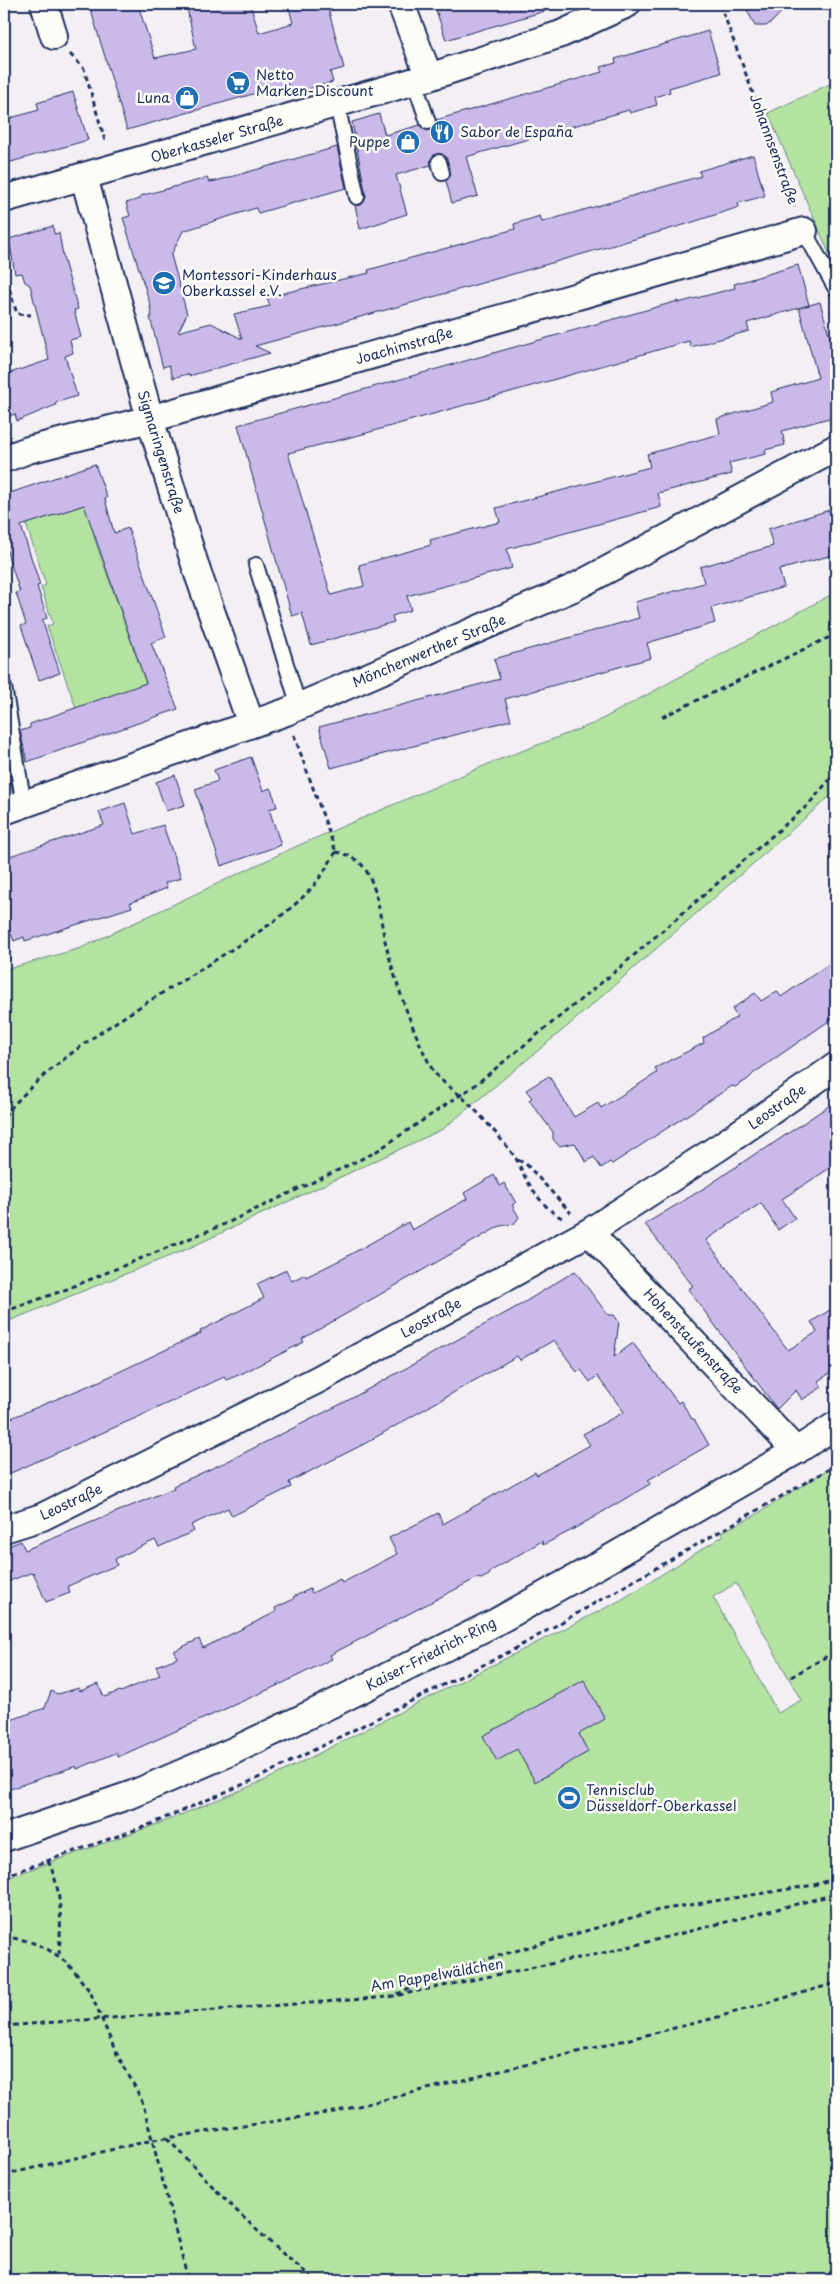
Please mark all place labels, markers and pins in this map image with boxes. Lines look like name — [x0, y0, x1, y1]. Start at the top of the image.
place label: Netto Marken-Discount — [256, 64, 374, 101]
supermarket icon: Netto Marken-Discount — [225, 70, 251, 96]
shop icon: Luna — [174, 85, 200, 111]
place label: Luna — [137, 87, 170, 108]
restaurant icon: Sabor de España — [429, 119, 455, 145]
place label: Sabor de España — [460, 121, 573, 142]
shop icon: Puppe — [395, 129, 421, 155]
place label: Puppe — [349, 131, 390, 152]
place label: Montessori-Kinderhaus Oberkassel e.V. — [182, 264, 337, 301]
school or university icon: Montessori-Kinderhaus Oberkassel e.V. — [151, 270, 177, 296]
place label: Tennisclub Düsseldorf-Oberkassel — [586, 1779, 737, 1816]
sports icon: Tennisclub Düsseldorf-Oberkassel — [556, 1785, 582, 1811]

